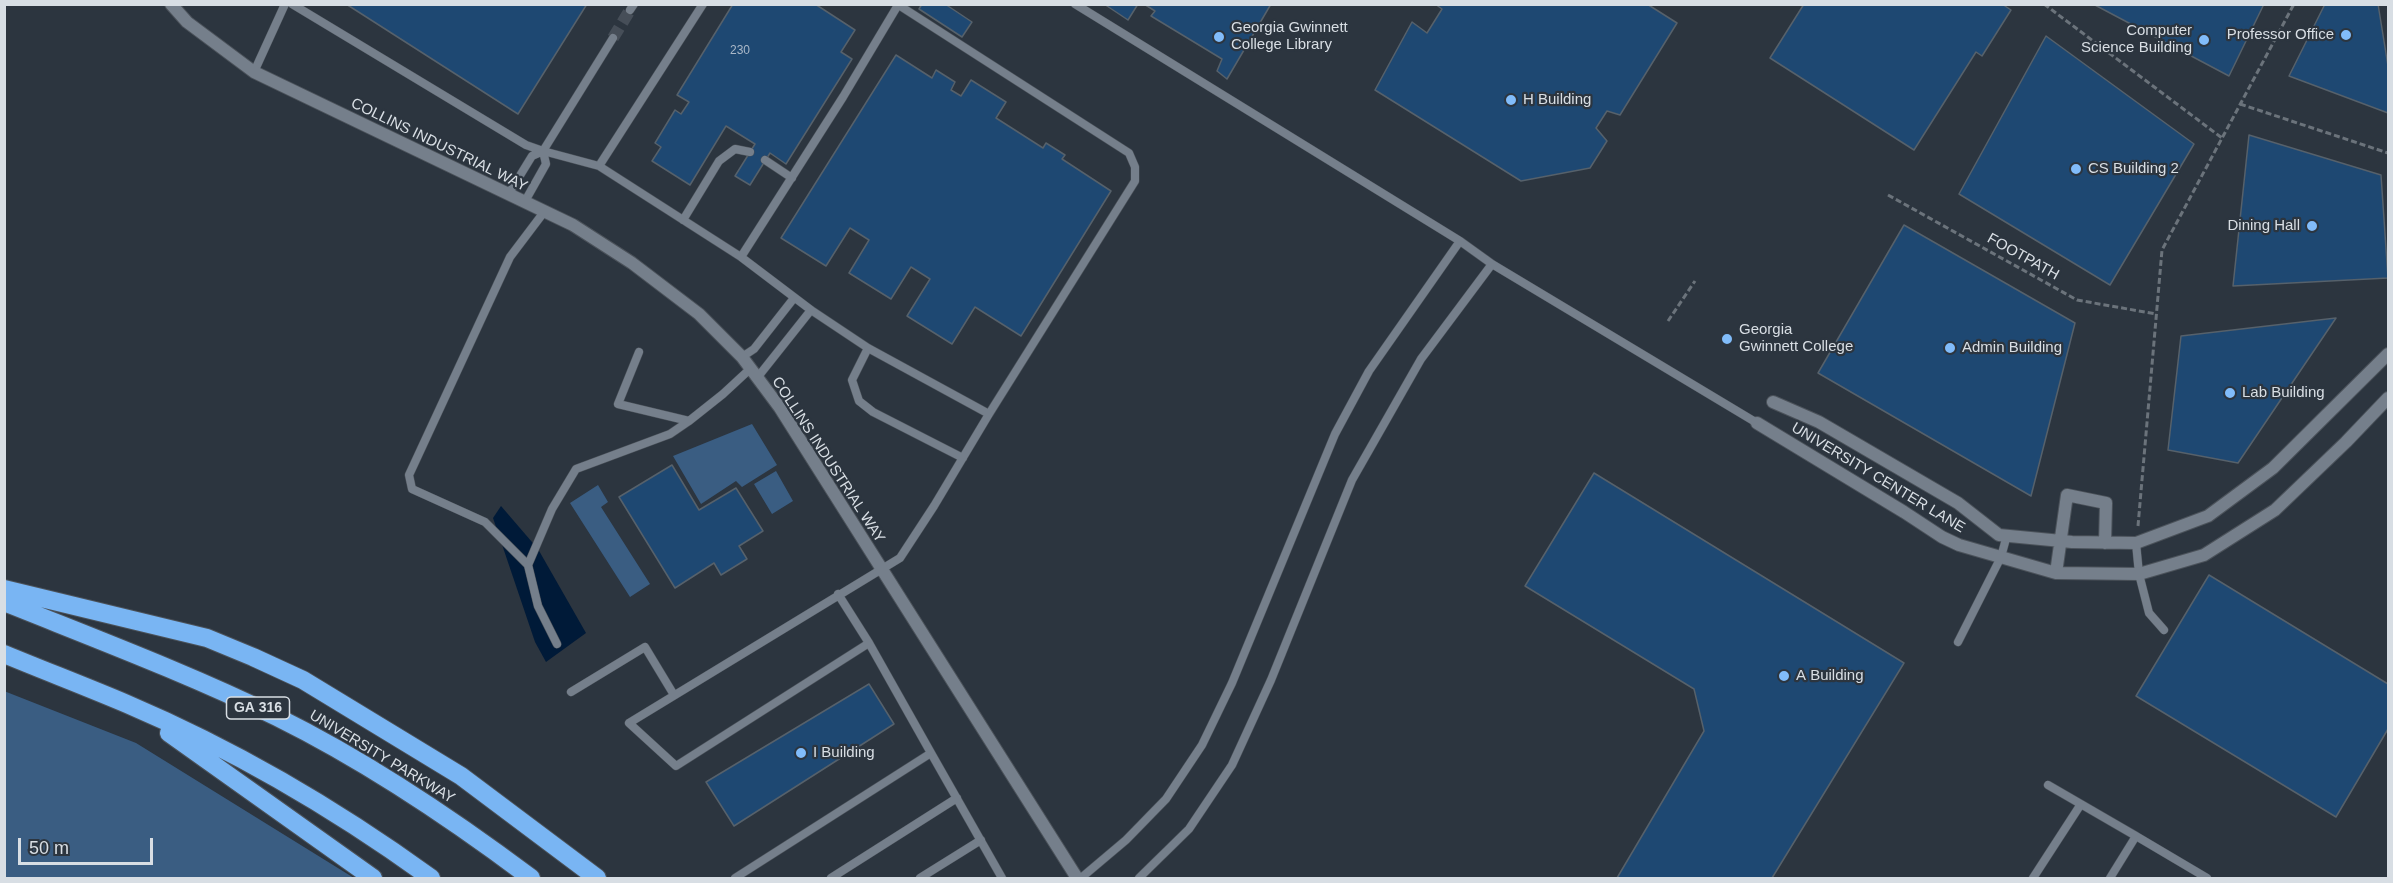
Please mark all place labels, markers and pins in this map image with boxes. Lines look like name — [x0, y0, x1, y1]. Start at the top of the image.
place label: Georgia Gwinnett College Library — [1231, 19, 1348, 54]
place label: Computer Science Building — [2081, 22, 2192, 57]
place label: Professor Office — [2227, 26, 2334, 44]
marker: Professor Office — [2339, 28, 2353, 42]
marker: Georgia Gwinnett College Library — [1212, 30, 1226, 44]
marker: Computer Science Building — [2197, 33, 2211, 47]
place label: H Building — [1523, 91, 1591, 109]
marker: H Building — [1504, 93, 1518, 107]
place label: CS Building 2 — [2088, 160, 2179, 178]
marker: CS Building 2 — [2069, 162, 2083, 176]
place label: Dining Hall — [2227, 217, 2300, 235]
marker: Dining Hall — [2305, 219, 2319, 233]
place label: Georgia Gwinnett College — [1739, 321, 1853, 356]
marker: Georgia Gwinnett College — [1720, 332, 1734, 346]
place label: Admin Building — [1962, 339, 2062, 357]
marker: Admin Building — [1943, 341, 1957, 355]
place label: Lab Building — [2242, 384, 2325, 402]
marker: Lab Building — [2223, 386, 2237, 400]
place label: A Building — [1796, 667, 1864, 685]
marker: A Building — [1777, 669, 1791, 683]
place label: I Building — [813, 744, 875, 762]
marker: I Building — [794, 746, 808, 760]

